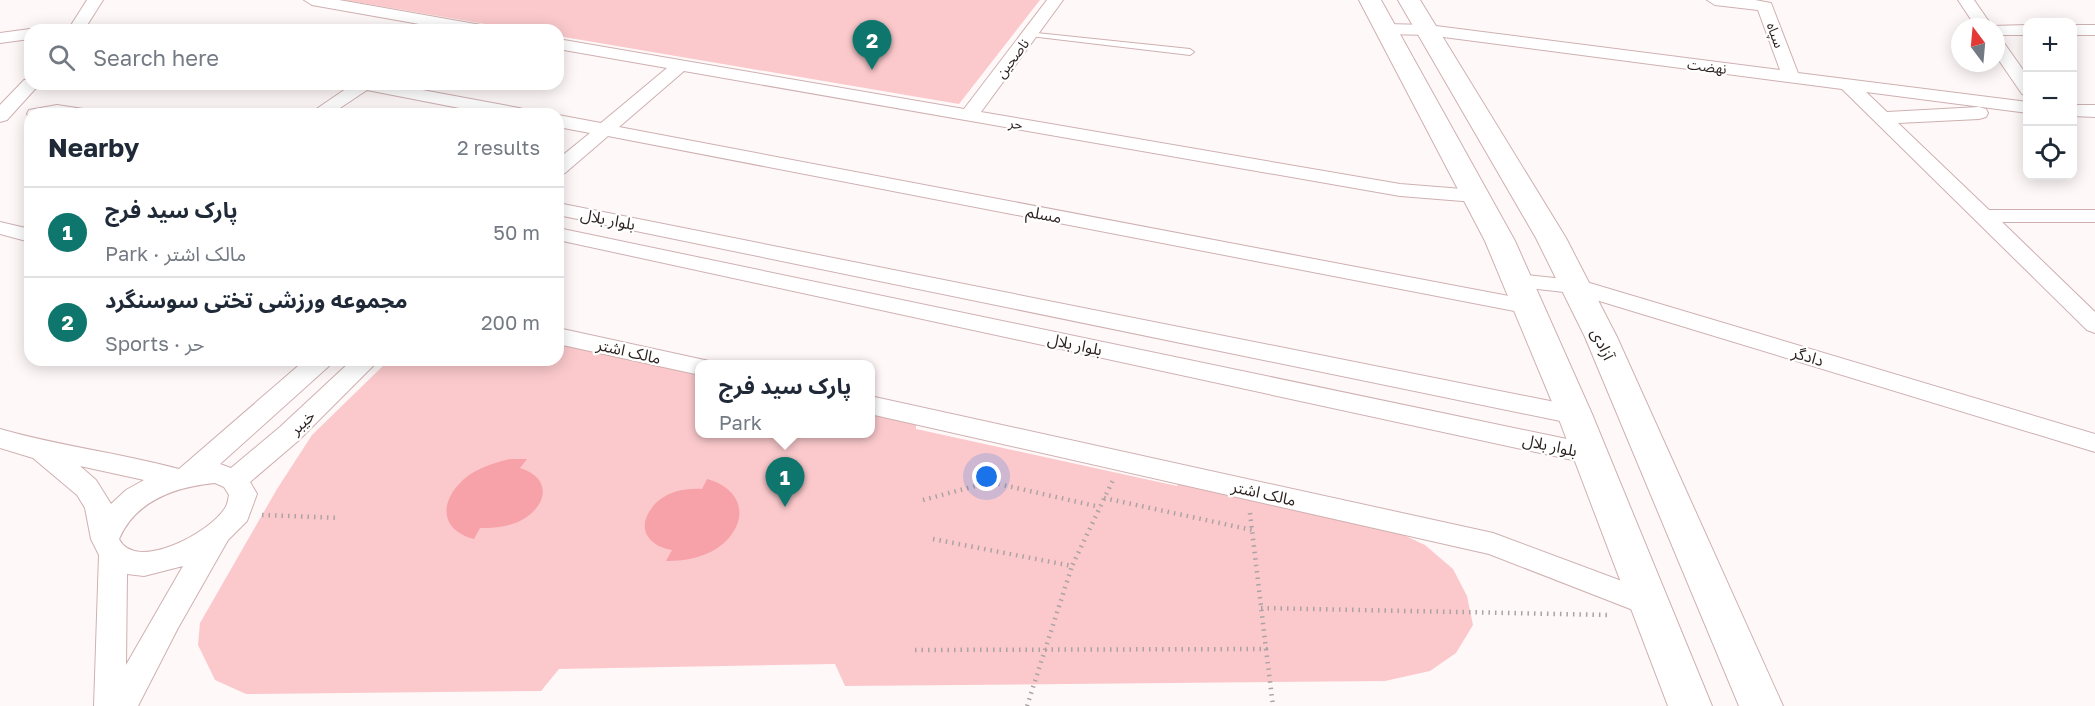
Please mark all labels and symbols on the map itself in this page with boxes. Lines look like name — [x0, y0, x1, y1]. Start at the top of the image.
north arrow — [1951, 18, 2005, 72]
pin: 2 — [852, 20, 892, 70]
street label: سپاه — [1762, 20, 1788, 51]
street label: ناصحین — [992, 35, 1033, 82]
street label: نهضت — [1686, 55, 1728, 78]
street label: حر — [1007, 113, 1024, 134]
street label: مسلم — [1024, 201, 1063, 230]
street label: بلوار بلال — [579, 204, 637, 235]
street label: آزادی — [1587, 325, 1620, 364]
street label: بلوار بلال — [1046, 328, 1104, 361]
street label: مالک اشتر — [594, 334, 663, 368]
street label: دادگر — [1789, 341, 1826, 370]
street label: خیبر — [284, 405, 319, 439]
street label: بلوار بلال — [1521, 429, 1579, 462]
pin: 1 — [766, 458, 804, 507]
your location — [972, 462, 1001, 491]
street label: مالک اشتر — [1229, 476, 1298, 510]

